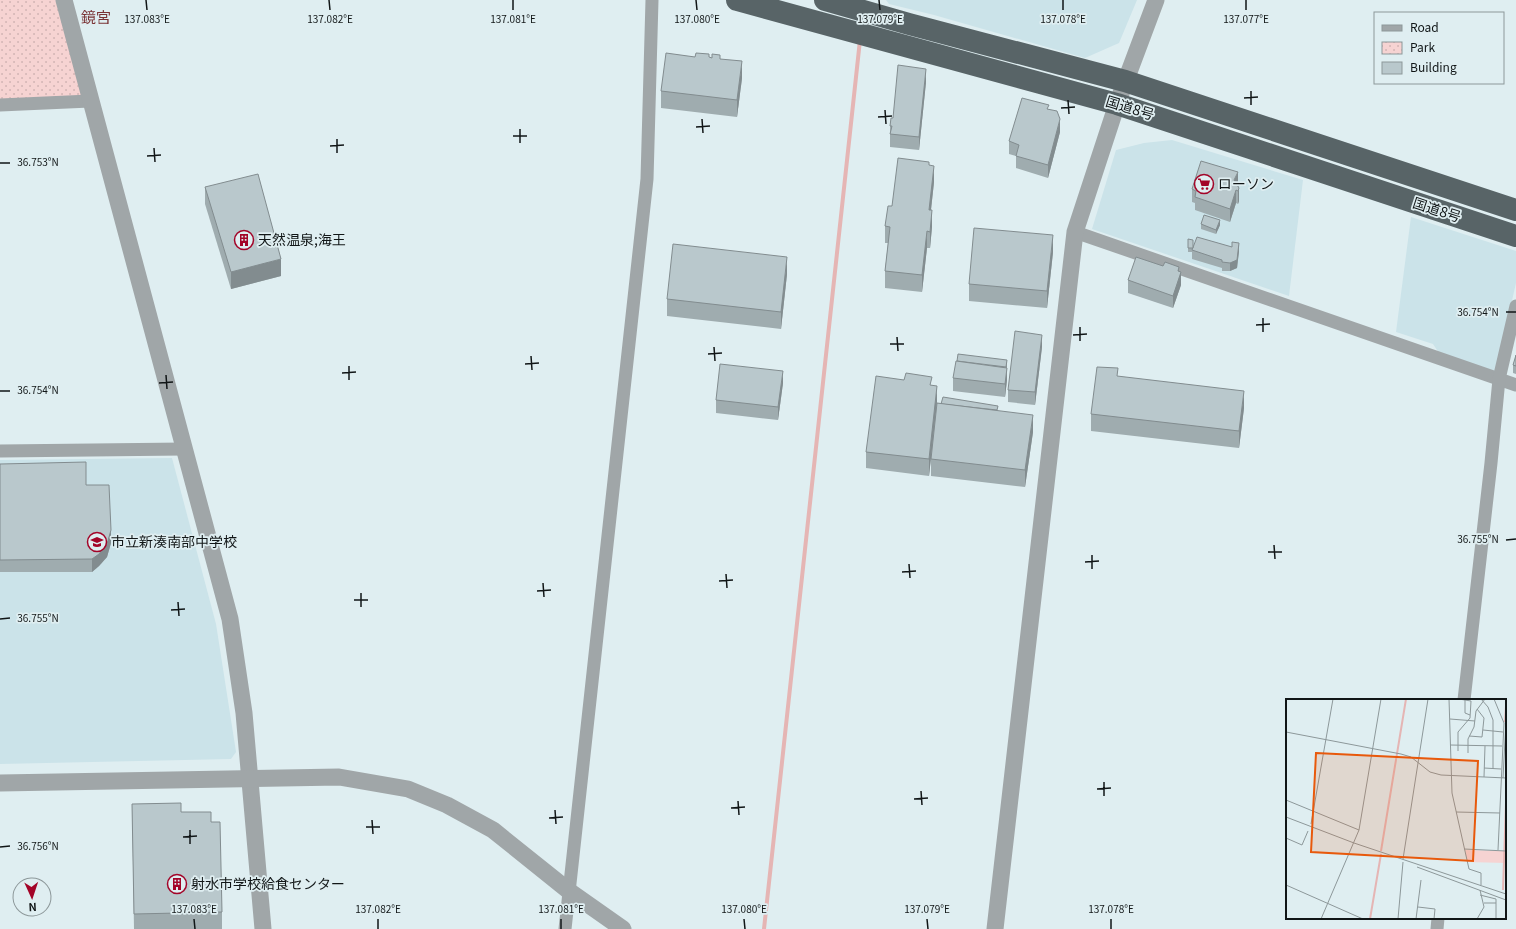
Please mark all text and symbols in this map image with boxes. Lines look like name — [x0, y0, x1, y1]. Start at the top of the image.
district label: 鏡宮 — [81, 6, 111, 27]
text: 137.083°E — [124, 11, 170, 26]
text: 137.082°E — [307, 11, 353, 26]
text: 137.081°E — [490, 11, 536, 26]
text: 137.080°E — [674, 11, 720, 26]
text: 137.079°E — [857, 11, 903, 26]
text: 137.078°E — [1040, 11, 1086, 26]
text: 137.077°E — [1223, 11, 1269, 26]
legend — [1374, 12, 1504, 84]
text: Road — [1410, 18, 1439, 35]
text: Park — [1410, 38, 1435, 55]
text: Building — [1410, 58, 1457, 75]
street label: 国道8号 — [1104, 90, 1157, 124]
text: 36.753°N — [17, 154, 59, 169]
supermarket icon: ローソン — [1193, 173, 1215, 195]
place label: ローソン — [1218, 173, 1274, 193]
street label: 国道8号 — [1411, 192, 1464, 226]
building icon: 天然温泉;海王 — [233, 229, 255, 251]
place label: 天然温泉;海王 — [258, 229, 346, 249]
text: 36.754°N — [1457, 304, 1499, 319]
text: 36.754°N — [17, 382, 59, 397]
school or university icon: 市立新湊南部中学校 — [86, 531, 108, 553]
place label: 市立新湊南部中学校 — [111, 531, 237, 551]
text: 36.755°N — [1457, 531, 1499, 546]
text: 36.755°N — [17, 610, 59, 625]
inset map — [1286, 699, 1506, 919]
text: 36.756°N — [17, 838, 59, 853]
building icon: 射水市学校給食センター — [166, 873, 188, 895]
place label: 射水市学校給食センター — [191, 873, 345, 893]
north arrow — [12, 877, 52, 917]
text: N — [28, 900, 37, 916]
text: 137.083°E — [171, 901, 217, 916]
text: 137.082°E — [355, 901, 401, 916]
text: 137.081°E — [538, 901, 584, 916]
text: 137.080°E — [721, 901, 767, 916]
text: 137.079°E — [904, 901, 950, 916]
text: 137.078°E — [1088, 901, 1134, 916]

